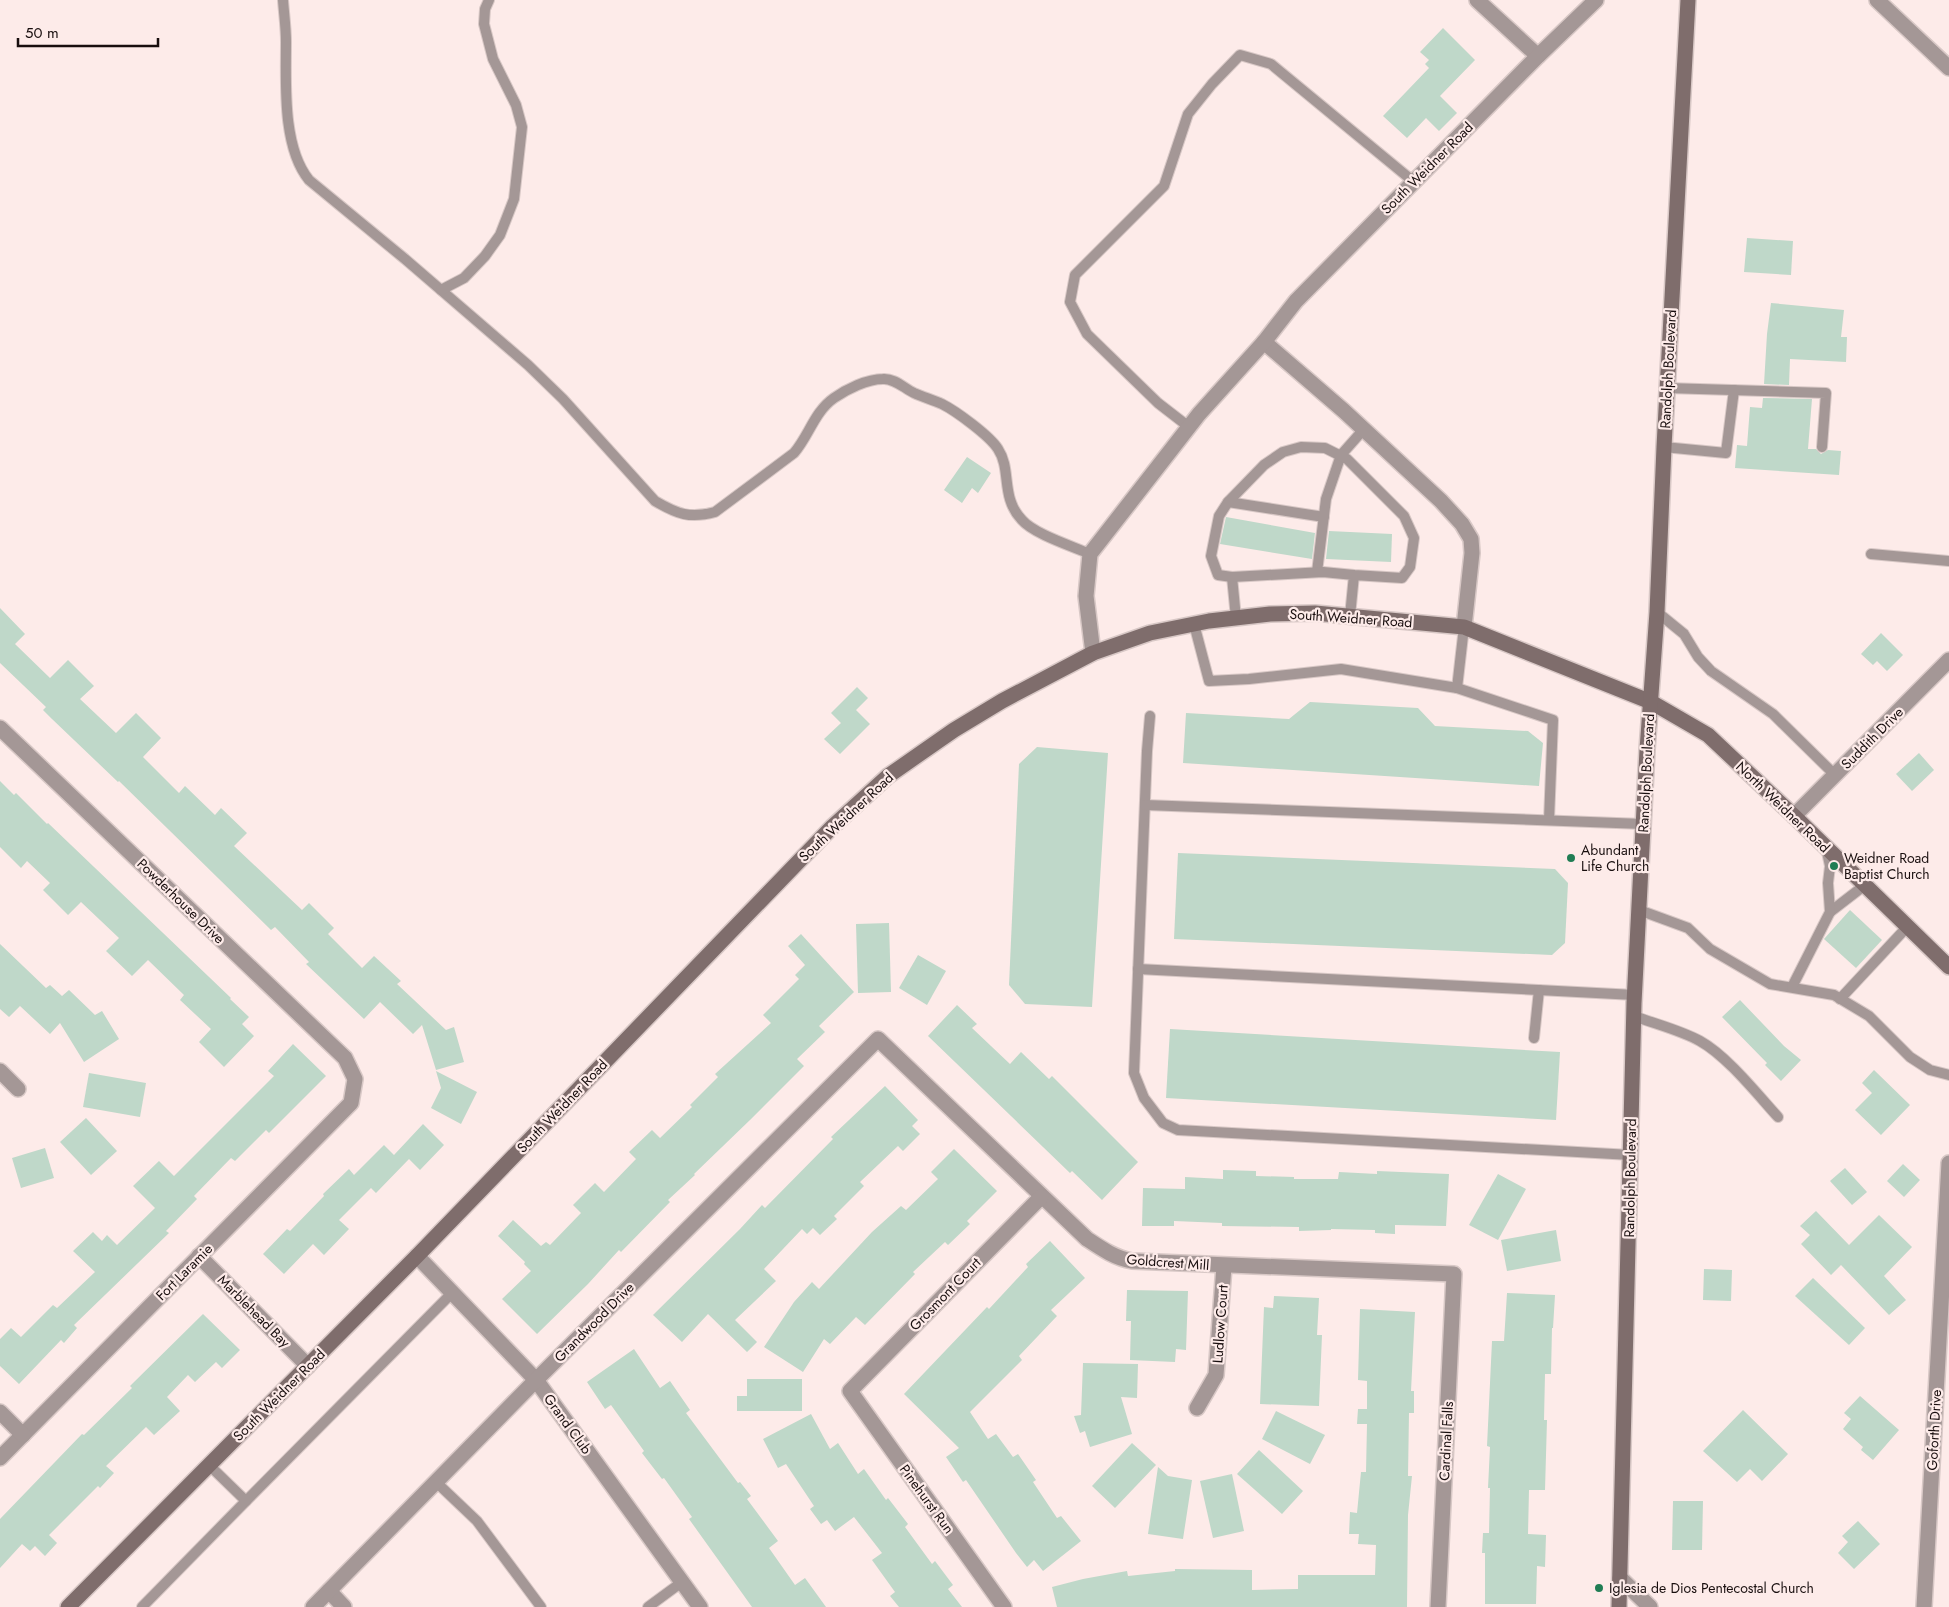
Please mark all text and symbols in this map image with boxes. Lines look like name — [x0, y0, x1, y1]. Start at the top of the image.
scale bar — [18, 15, 158, 47]
text: 50 m — [25, 22, 59, 44]
street label: South Weidner Road — [1376, 117, 1478, 219]
street label: Randolph Boulevard — [1655, 309, 1681, 429]
street label: South Weidner Road — [1289, 604, 1413, 632]
street label: Suddith Drive — [1836, 702, 1908, 774]
street label: Randolph Boulevard — [1633, 713, 1659, 833]
street label: North Weidner Road — [1732, 757, 1834, 857]
street label: South Weidner Road — [794, 768, 898, 866]
place label: Abundant Life Church — [1581, 840, 1649, 876]
place label: Weidner Road Baptist Church — [1844, 848, 1930, 884]
marker: Abundant Life Church — [1565, 852, 1577, 864]
street label: Powderhouse Drive — [133, 854, 229, 948]
marker: Weidner Road Baptist Church — [1828, 860, 1840, 872]
street label: South Weidner Road — [512, 1055, 612, 1157]
street label: Randolph Boulevard — [1619, 1118, 1641, 1238]
street label: Fort Laramie — [151, 1239, 217, 1305]
street label: Goldcrest Mill — [1126, 1249, 1210, 1275]
street label: Grosmont Court — [905, 1252, 986, 1335]
street label: Marblehead Bay — [213, 1270, 295, 1352]
street label: Grandwood Drive — [550, 1278, 638, 1366]
street label: Ludlow Court — [1207, 1284, 1233, 1364]
street label: South Weidner Road — [228, 1344, 330, 1446]
street label: Goforth Drive — [1922, 1389, 1946, 1471]
street label: Grand Club — [539, 1390, 597, 1458]
street label: Cardinal Falls — [1434, 1400, 1458, 1481]
street label: Pinehurst Run — [895, 1460, 959, 1538]
place label: Iglesia de Dios Pentecostal Church — [1609, 1578, 1814, 1598]
marker: Iglesia de Dios Pentecostal Church — [1593, 1582, 1605, 1594]

